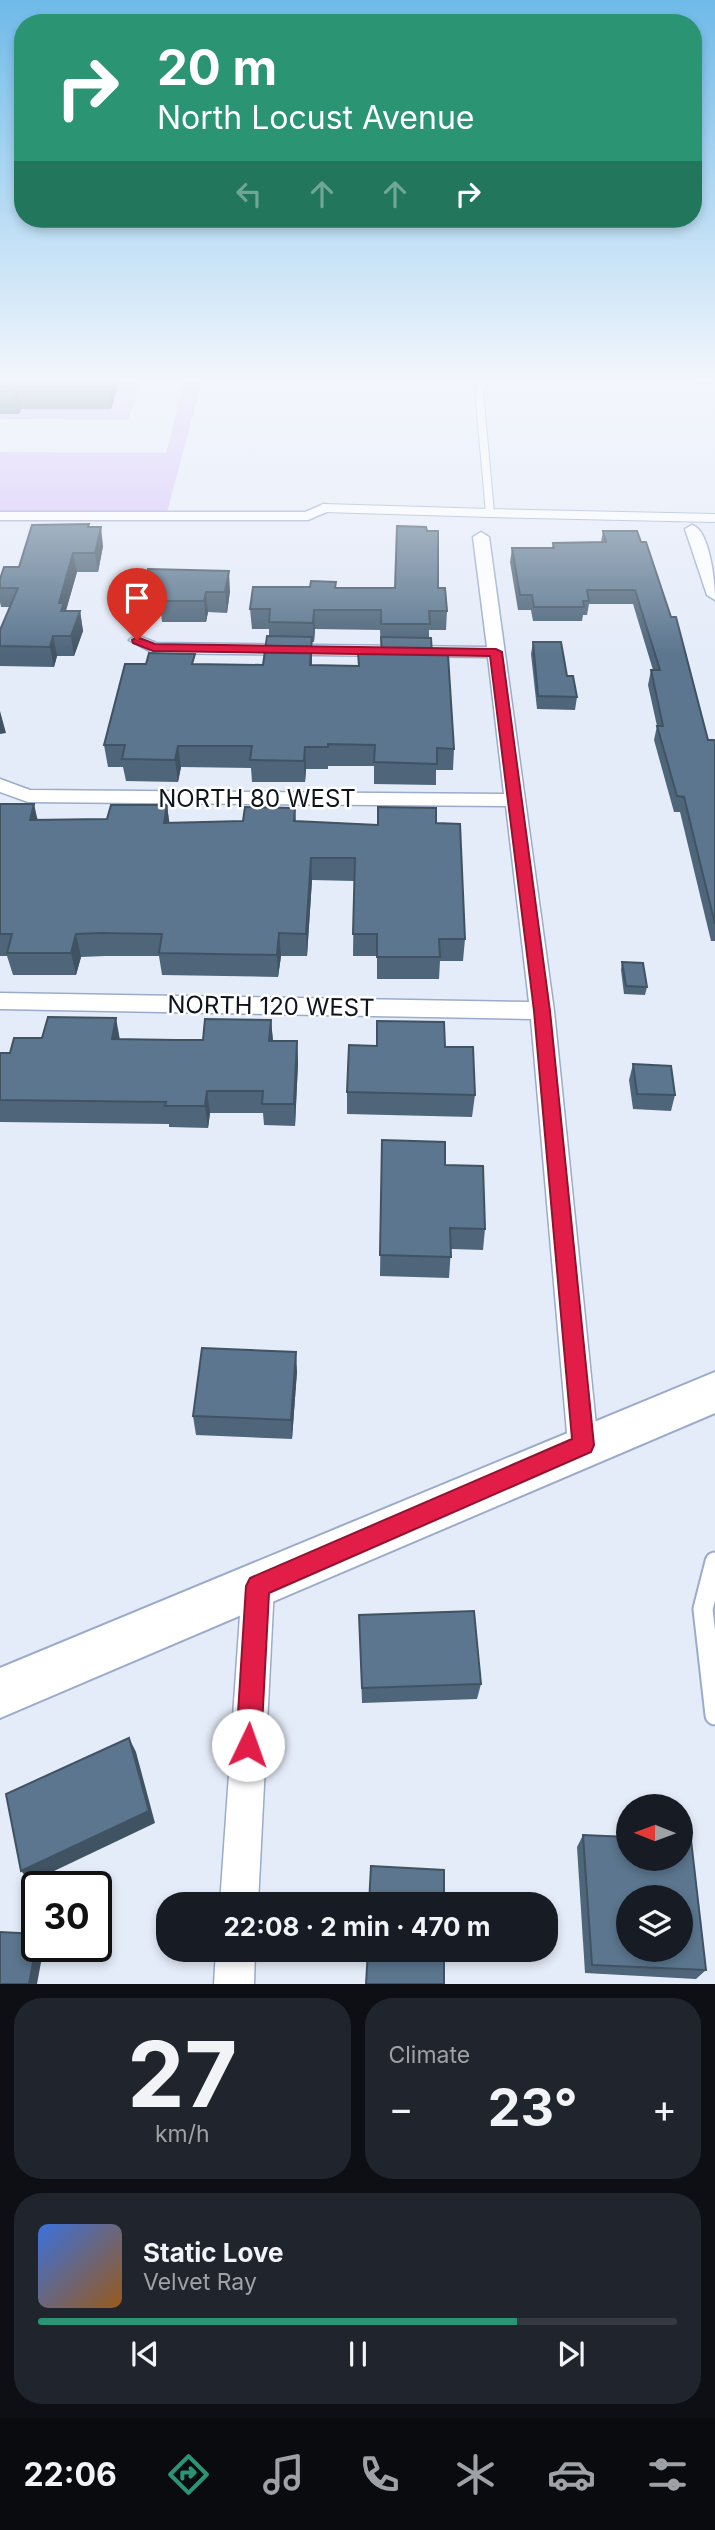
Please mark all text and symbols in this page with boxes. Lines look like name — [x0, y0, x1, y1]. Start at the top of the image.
text: 20 m — [157, 38, 277, 97]
icon: right — [42, 42, 133, 133]
text: North Locust Avenue — [157, 98, 474, 137]
icon: left — [230, 175, 268, 213]
icon: ahead — [303, 175, 341, 213]
icon: ahead — [376, 175, 414, 213]
icon: right — [449, 175, 487, 213]
pin — [107, 568, 167, 640]
icon: arrive — [118, 579, 156, 617]
street label: NORTH 80 WEST — [158, 784, 356, 813]
street label: NORTH 120 WEST — [167, 990, 375, 1022]
position arrow — [211, 1708, 285, 1782]
north arrow — [616, 1794, 693, 1871]
map controls — [616, 1794, 693, 1962]
speed limit sign: 30 — [21, 1871, 112, 1962]
button: layers — [616, 1885, 693, 1962]
text: 22:08 · 2 min · 470 m — [223, 1911, 491, 1942]
text: 27 — [127, 2019, 237, 2129]
text: Climate — [389, 2041, 470, 2069]
text: 23° — [488, 2076, 578, 2139]
text: − — [389, 2085, 414, 2131]
text: + — [652, 2085, 677, 2131]
text: km/h — [155, 2120, 210, 2148]
text: Static Love — [143, 2237, 284, 2268]
text: Velvet Ray — [143, 2268, 257, 2296]
icon: previous — [126, 2335, 164, 2373]
icon: pause — [339, 2335, 377, 2373]
icon: next — [552, 2335, 590, 2373]
icon: directions — [164, 2450, 213, 2499]
icon: music — [259, 2450, 308, 2499]
icon: phone — [355, 2450, 404, 2499]
icon: climate — [451, 2450, 500, 2499]
icon: car — [547, 2450, 596, 2499]
icon: filters — [643, 2450, 692, 2499]
text: 22:06 — [23, 2455, 117, 2494]

